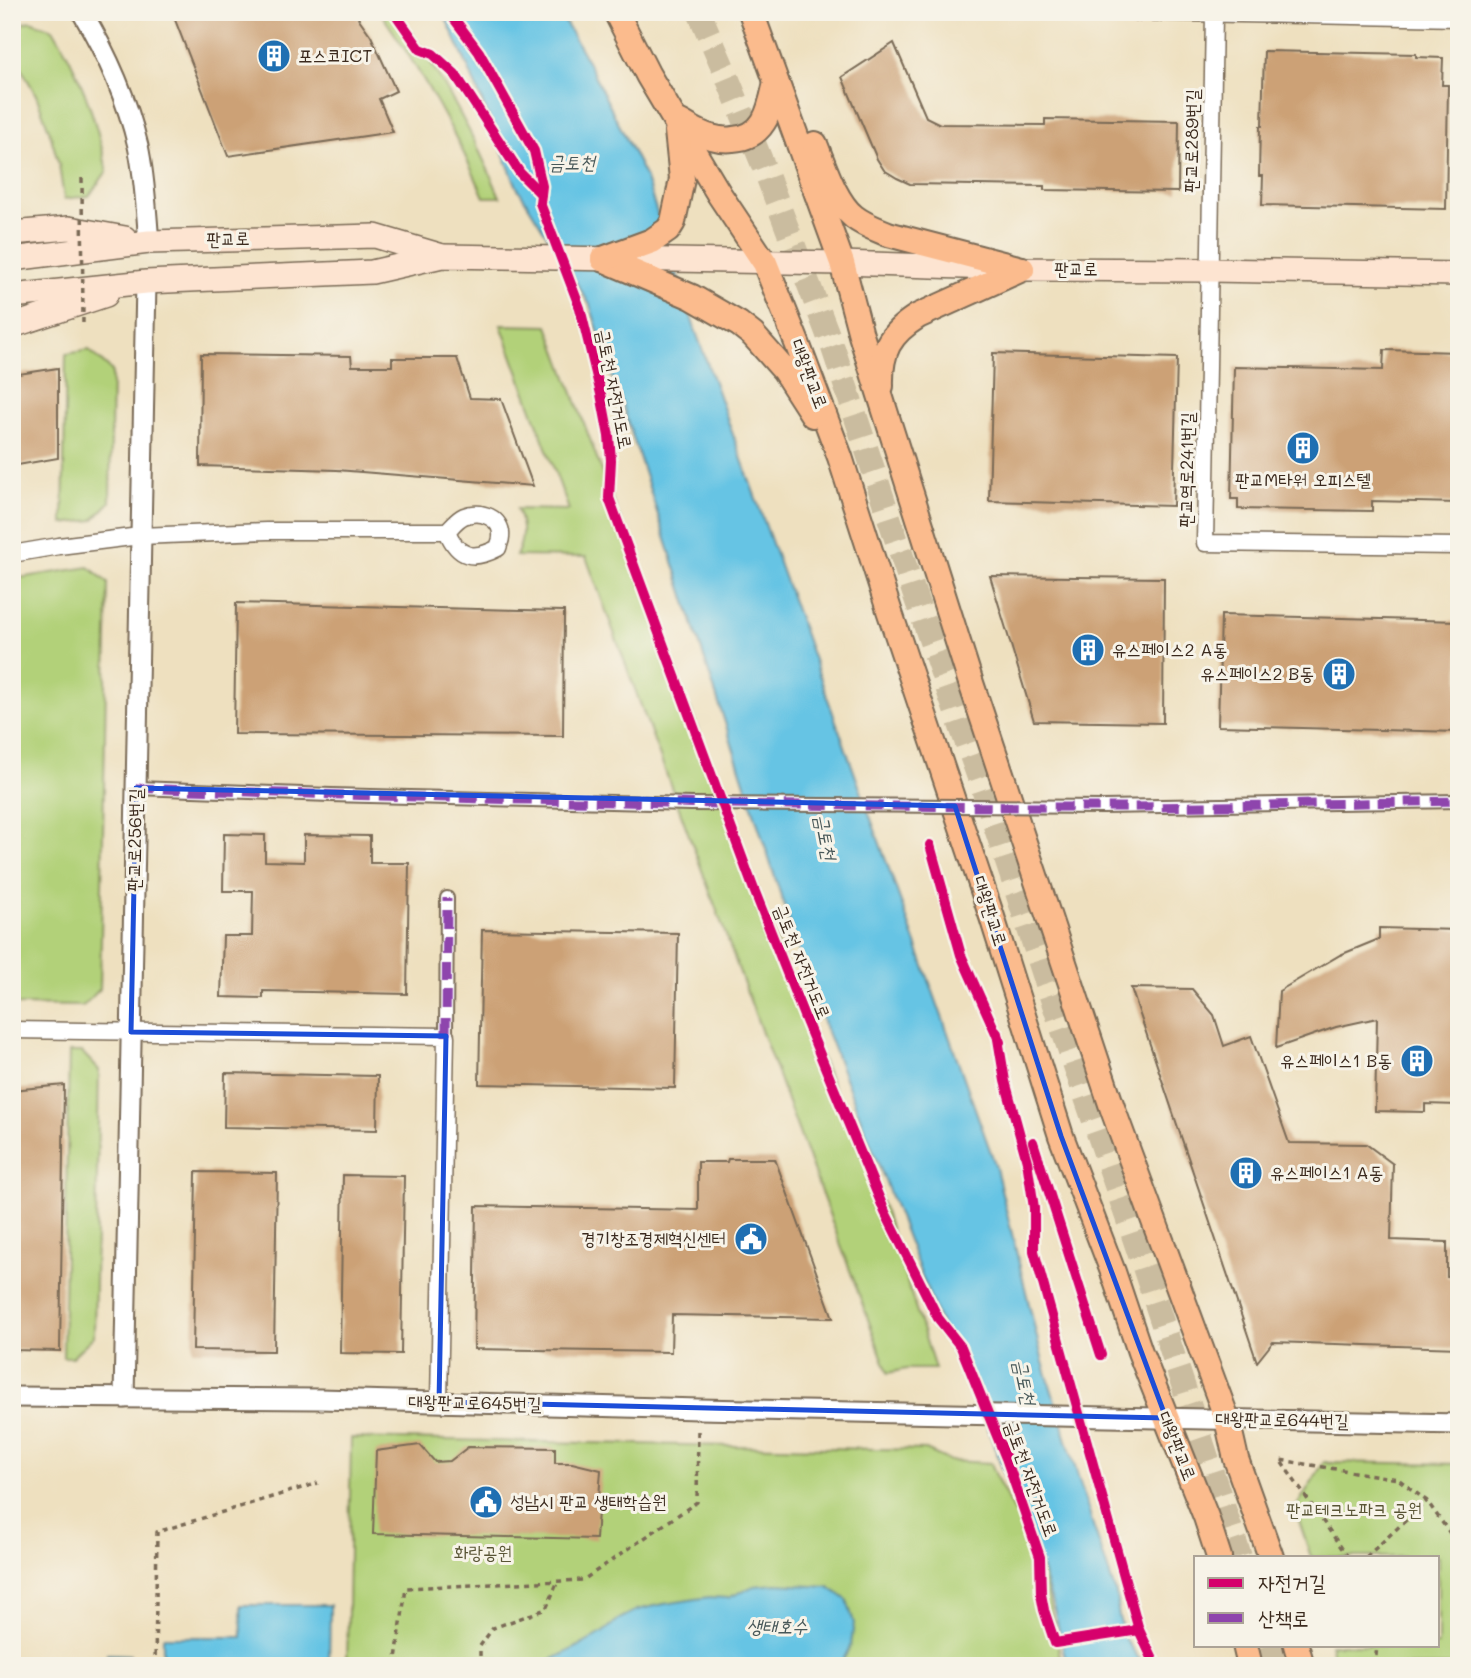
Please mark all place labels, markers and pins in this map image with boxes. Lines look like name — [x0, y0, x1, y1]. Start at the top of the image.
building icon: 포스코ICT — [255, 37, 293, 75]
place label: 포스코ICT — [298, 43, 372, 67]
building icon: 판교M타워 오피스텔 — [1284, 429, 1322, 467]
place label: 판교M타워 오피스텔 — [1235, 467, 1371, 491]
building icon: 유스페이스2 A동 — [1069, 631, 1107, 669]
place label: 유스페이스2 A동 — [1112, 637, 1227, 661]
building icon: 유스페이스2 B동 — [1320, 655, 1358, 693]
place label: 유스페이스2 B동 — [1200, 661, 1314, 685]
building icon: 유스페이스1 B동 — [1398, 1042, 1436, 1080]
place label: 유스페이스1 B동 — [1280, 1048, 1392, 1072]
building icon: 유스페이스1 A동 — [1227, 1154, 1265, 1192]
place label: 유스페이스1 A동 — [1270, 1160, 1383, 1184]
public building icon: 경기창조경제혁신센터 — [732, 1220, 770, 1258]
place label: 경기창조경제혁신센터 — [581, 1226, 726, 1250]
public building icon: 성남시 판교 생태학습원 — [467, 1483, 505, 1521]
place label: 성남시 판교 생태학습원 — [510, 1489, 666, 1513]

